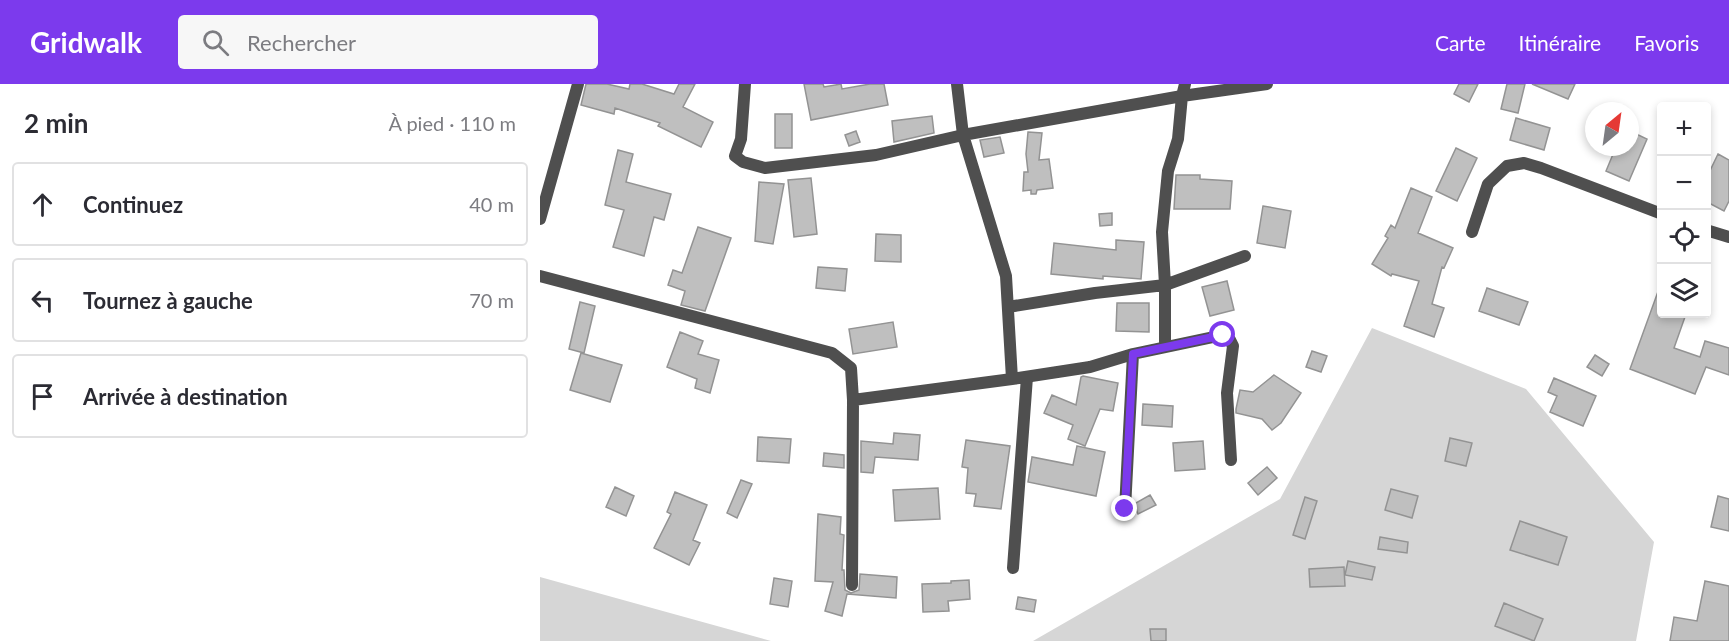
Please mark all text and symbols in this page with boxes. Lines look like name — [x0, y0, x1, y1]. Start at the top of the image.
search box — [178, 15, 598, 69]
text: Gridwalk — [30, 25, 142, 59]
icon: search — [199, 26, 232, 59]
text: Rechercher — [247, 29, 356, 56]
text: Carte — [1435, 30, 1486, 55]
text: Itinéraire — [1519, 30, 1601, 55]
text: Favoris — [1634, 30, 1699, 55]
north arrow — [1585, 102, 1639, 156]
map controls — [1657, 102, 1711, 318]
button: + — [1657, 102, 1711, 156]
text: 2 min — [24, 107, 88, 139]
text: À pied · 110 m — [388, 111, 516, 135]
button: − — [1657, 156, 1711, 210]
icon: ahead — [26, 188, 59, 221]
text: Continuez — [83, 191, 183, 218]
text: 40 m — [469, 192, 514, 216]
button: locate — [1657, 210, 1711, 264]
button: layers — [1657, 264, 1711, 318]
icon: left — [26, 284, 59, 317]
text: Tournez à gauche — [83, 287, 253, 314]
text: 70 m — [469, 288, 514, 312]
route start — [1209, 321, 1235, 347]
icon: arrive — [26, 380, 59, 413]
text: Arrivée à destination — [83, 383, 288, 410]
route end — [1111, 495, 1137, 521]

